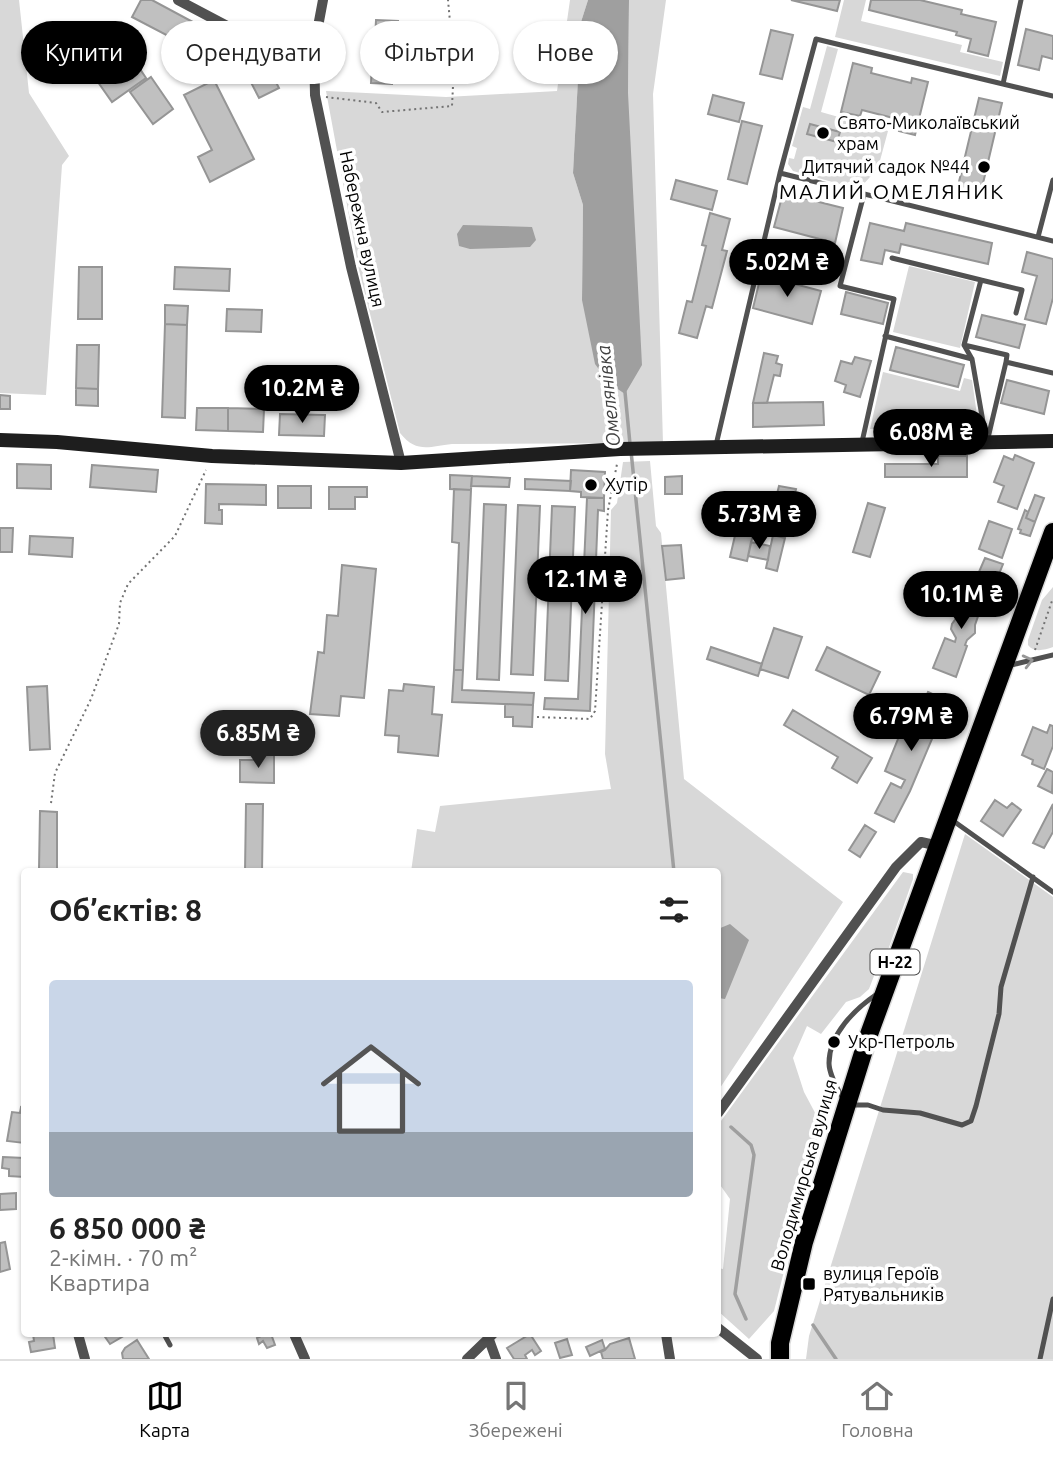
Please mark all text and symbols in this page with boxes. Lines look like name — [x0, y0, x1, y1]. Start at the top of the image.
chip: Купити — [21, 21, 147, 84]
chip: Орендувати — [161, 21, 346, 84]
chip: Фільтри — [360, 21, 499, 84]
chip: Нове — [513, 21, 618, 84]
place label: Свято-Миколаївський храм — [837, 112, 1020, 153]
marker: Свято-Миколаївський храм — [815, 125, 831, 141]
street label: Набережна вулиця — [337, 149, 389, 309]
place label: Дитячий садок №44 — [802, 156, 970, 176]
marker: Дитячий садок №44 — [976, 159, 992, 175]
district label: МАЛИЙ ОМЕЛЯНИК — [779, 179, 1005, 203]
pin: 5.02M ₴ — [722, 240, 852, 299]
text: 5.02M ₴ — [745, 249, 829, 274]
water label: Омелянівка — [592, 344, 624, 448]
pin: 10.2M ₴ — [237, 366, 367, 425]
text: 10.2M ₴ — [260, 375, 344, 400]
pin: 6.08M ₴ — [866, 410, 996, 469]
text: 6.08M ₴ — [889, 419, 973, 444]
place label: Хутір — [605, 474, 648, 494]
marker: Хутір — [583, 477, 599, 493]
pin: 5.73M ₴ — [694, 491, 824, 551]
text: 5.73M ₴ — [717, 501, 801, 526]
pin: 12.1M ₴ — [520, 556, 650, 616]
text: 12.1M ₴ — [543, 566, 627, 591]
pin: 10.1M ₴ — [896, 572, 1026, 631]
text: 10.1M ₴ — [919, 581, 1003, 606]
one-way arrow — [1022, 655, 1034, 669]
pin: 6.79M ₴ — [846, 694, 976, 753]
text: 6.79M ₴ — [869, 703, 953, 728]
pin: 6.85M ₴ — [193, 710, 323, 770]
text: 6.85M ₴ — [216, 720, 300, 745]
icon: filters — [655, 891, 693, 929]
text: Об’єктів: 8 — [49, 893, 202, 927]
road number: Н-22 — [870, 950, 920, 974]
icon: home — [308, 1026, 434, 1152]
place label: Укр-Петроль — [848, 1031, 955, 1051]
marker: Укр-Петроль — [826, 1034, 842, 1050]
street label: Володимирська вулиця — [766, 1077, 840, 1273]
text: 6 850 000 ₴ — [49, 1211, 206, 1245]
text: 2-кімн. · 70 m² — [49, 1245, 197, 1270]
place label: вулиця Героїв Рятувальників — [823, 1263, 944, 1304]
text: Квартира — [49, 1270, 150, 1295]
marker: вулиця Героїв Рятувальників — [801, 1276, 817, 1292]
tab: Карта — [139, 1377, 190, 1441]
tab: Збережені — [469, 1377, 563, 1441]
tab: Головна — [841, 1377, 914, 1441]

